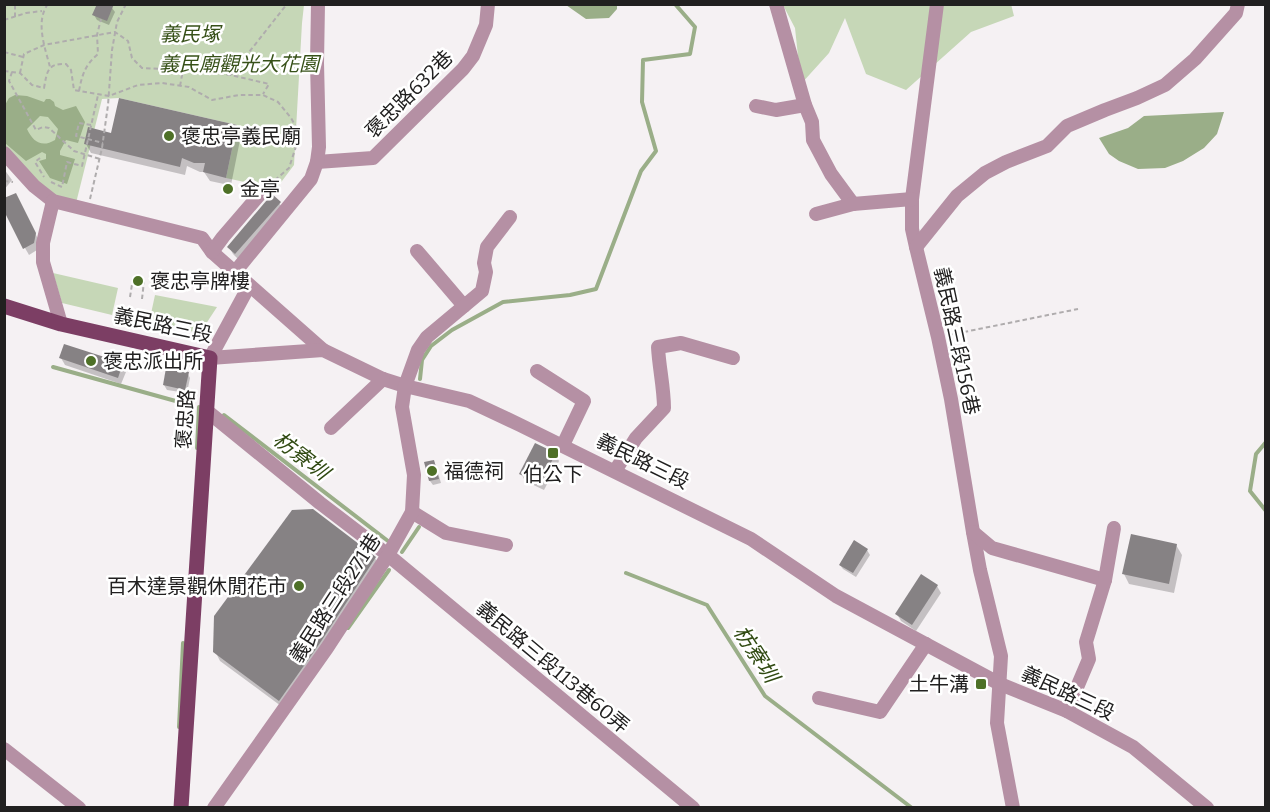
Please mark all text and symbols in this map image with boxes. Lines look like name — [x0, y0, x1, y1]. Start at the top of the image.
park label: 義民塚 — [160, 22, 223, 46]
street label: 褒忠路632巷 — [360, 45, 458, 143]
park label: 義民廟觀光大花園 — [159, 52, 322, 76]
place label: 褒忠亭義民廟 — [181, 124, 301, 148]
marker: 褒忠亭義民廟 — [162, 129, 176, 143]
place label: 金亭 — [240, 177, 280, 201]
marker: 金亭 — [221, 182, 235, 196]
street label: 義民路三段156巷 — [930, 265, 984, 417]
place label: 褒忠亭牌樓 — [150, 269, 250, 293]
marker: 褒忠亭牌樓 — [131, 274, 145, 288]
street label: 義民路三段 — [112, 303, 214, 347]
place label: 褒忠派出所 — [103, 349, 203, 373]
marker: 褒忠派出所 — [84, 354, 98, 368]
street label: 褒忠路 — [171, 388, 199, 450]
water label: 枋寮圳 — [268, 426, 336, 487]
street label: 義民路三段 — [593, 428, 693, 494]
marker: 伯公下 — [546, 446, 560, 460]
place label: 福德祠 — [444, 459, 504, 483]
place label: 伯公下 — [523, 462, 583, 486]
marker: 福德祠 — [425, 464, 439, 478]
street label: 義民路三段271巷 — [284, 529, 386, 667]
place label: 百木達景觀休閒花市 — [107, 574, 287, 598]
marker: 百木達景觀休閒花市 — [292, 579, 306, 593]
street label: 義民路三段113巷60弄 — [472, 596, 634, 738]
water label: 枋寮圳 — [728, 621, 786, 690]
street label: 義民路三段 — [1018, 661, 1118, 725]
place label: 土牛溝 — [909, 672, 969, 696]
marker: 土牛溝 — [974, 677, 988, 691]

